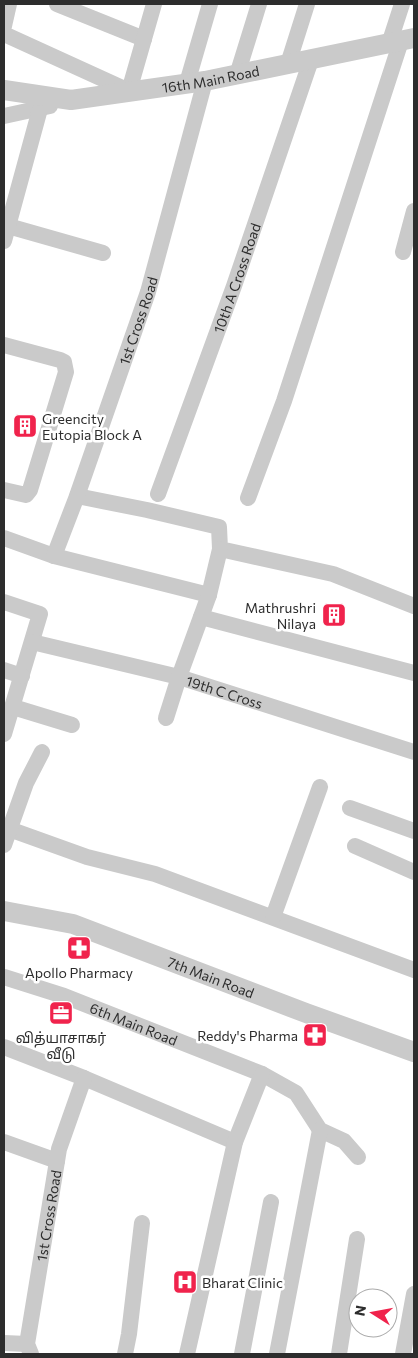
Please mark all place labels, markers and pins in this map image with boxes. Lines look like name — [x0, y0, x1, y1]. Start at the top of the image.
place label: Greencity Eutopia Block A — [42, 410, 142, 443]
building icon: Greencity Eutopia Block A — [12, 413, 38, 439]
place label: Mathrushri Nilaya — [245, 599, 316, 632]
building icon: Mathrushri Nilaya — [321, 602, 347, 628]
pharmacy icon: Apollo Pharmacy — [66, 935, 92, 961]
place label: Apollo Pharmacy — [25, 964, 133, 981]
office icon: வித்யாசாகர் வீடு — [48, 1000, 74, 1026]
pharmacy icon: Reddy's Pharma — [302, 1022, 328, 1048]
place label: Reddy's Pharma — [197, 1027, 298, 1044]
place label: வித்யாசாகர் வீடு — [16, 1029, 106, 1064]
hospital icon: Bharat Clinic — [172, 1269, 198, 1295]
place label: Bharat Clinic — [202, 1274, 283, 1291]

